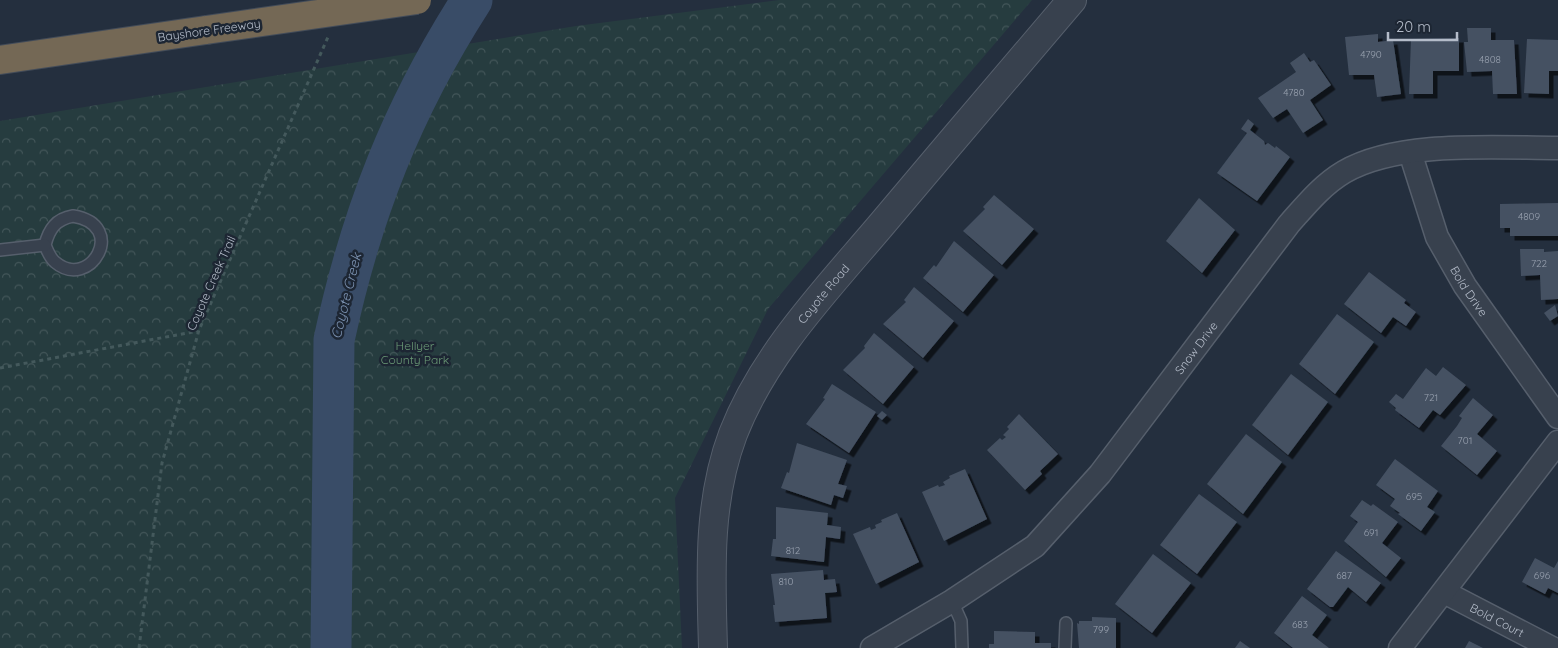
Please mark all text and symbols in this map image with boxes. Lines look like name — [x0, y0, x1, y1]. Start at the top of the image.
scale bar — [1388, 10, 1457, 42]
street label: Bayshore Freeway — [157, 15, 261, 45]
text: 20 m — [1396, 17, 1431, 36]
house number: 4790 — [1360, 48, 1382, 61]
house number: 4808 — [1479, 53, 1501, 66]
house number: 4780 — [1283, 86, 1305, 99]
house number: 4809 — [1518, 210, 1541, 223]
street label: Coyote Creek Trail — [183, 233, 239, 333]
water label: Coyote Creek — [327, 250, 366, 341]
house number: 722 — [1531, 257, 1548, 270]
street label: Coyote Road — [794, 261, 852, 326]
street label: Bold Drive — [1447, 263, 1491, 319]
street label: Snow Drive — [1171, 318, 1221, 377]
park label: Hellyer County Park — [381, 338, 449, 367]
house number: 721 — [1424, 391, 1438, 404]
house number: 701 — [1458, 434, 1472, 447]
house number: 695 — [1406, 490, 1422, 503]
house number: 691 — [1364, 526, 1378, 539]
house number: 812 — [786, 544, 801, 557]
house number: 687 — [1336, 569, 1352, 582]
house number: 696 — [1534, 569, 1551, 582]
house number: 810 — [778, 575, 794, 588]
street label: Bold Court — [1468, 599, 1527, 640]
house number: 683 — [1292, 618, 1308, 631]
house number: 799 — [1093, 623, 1110, 636]

